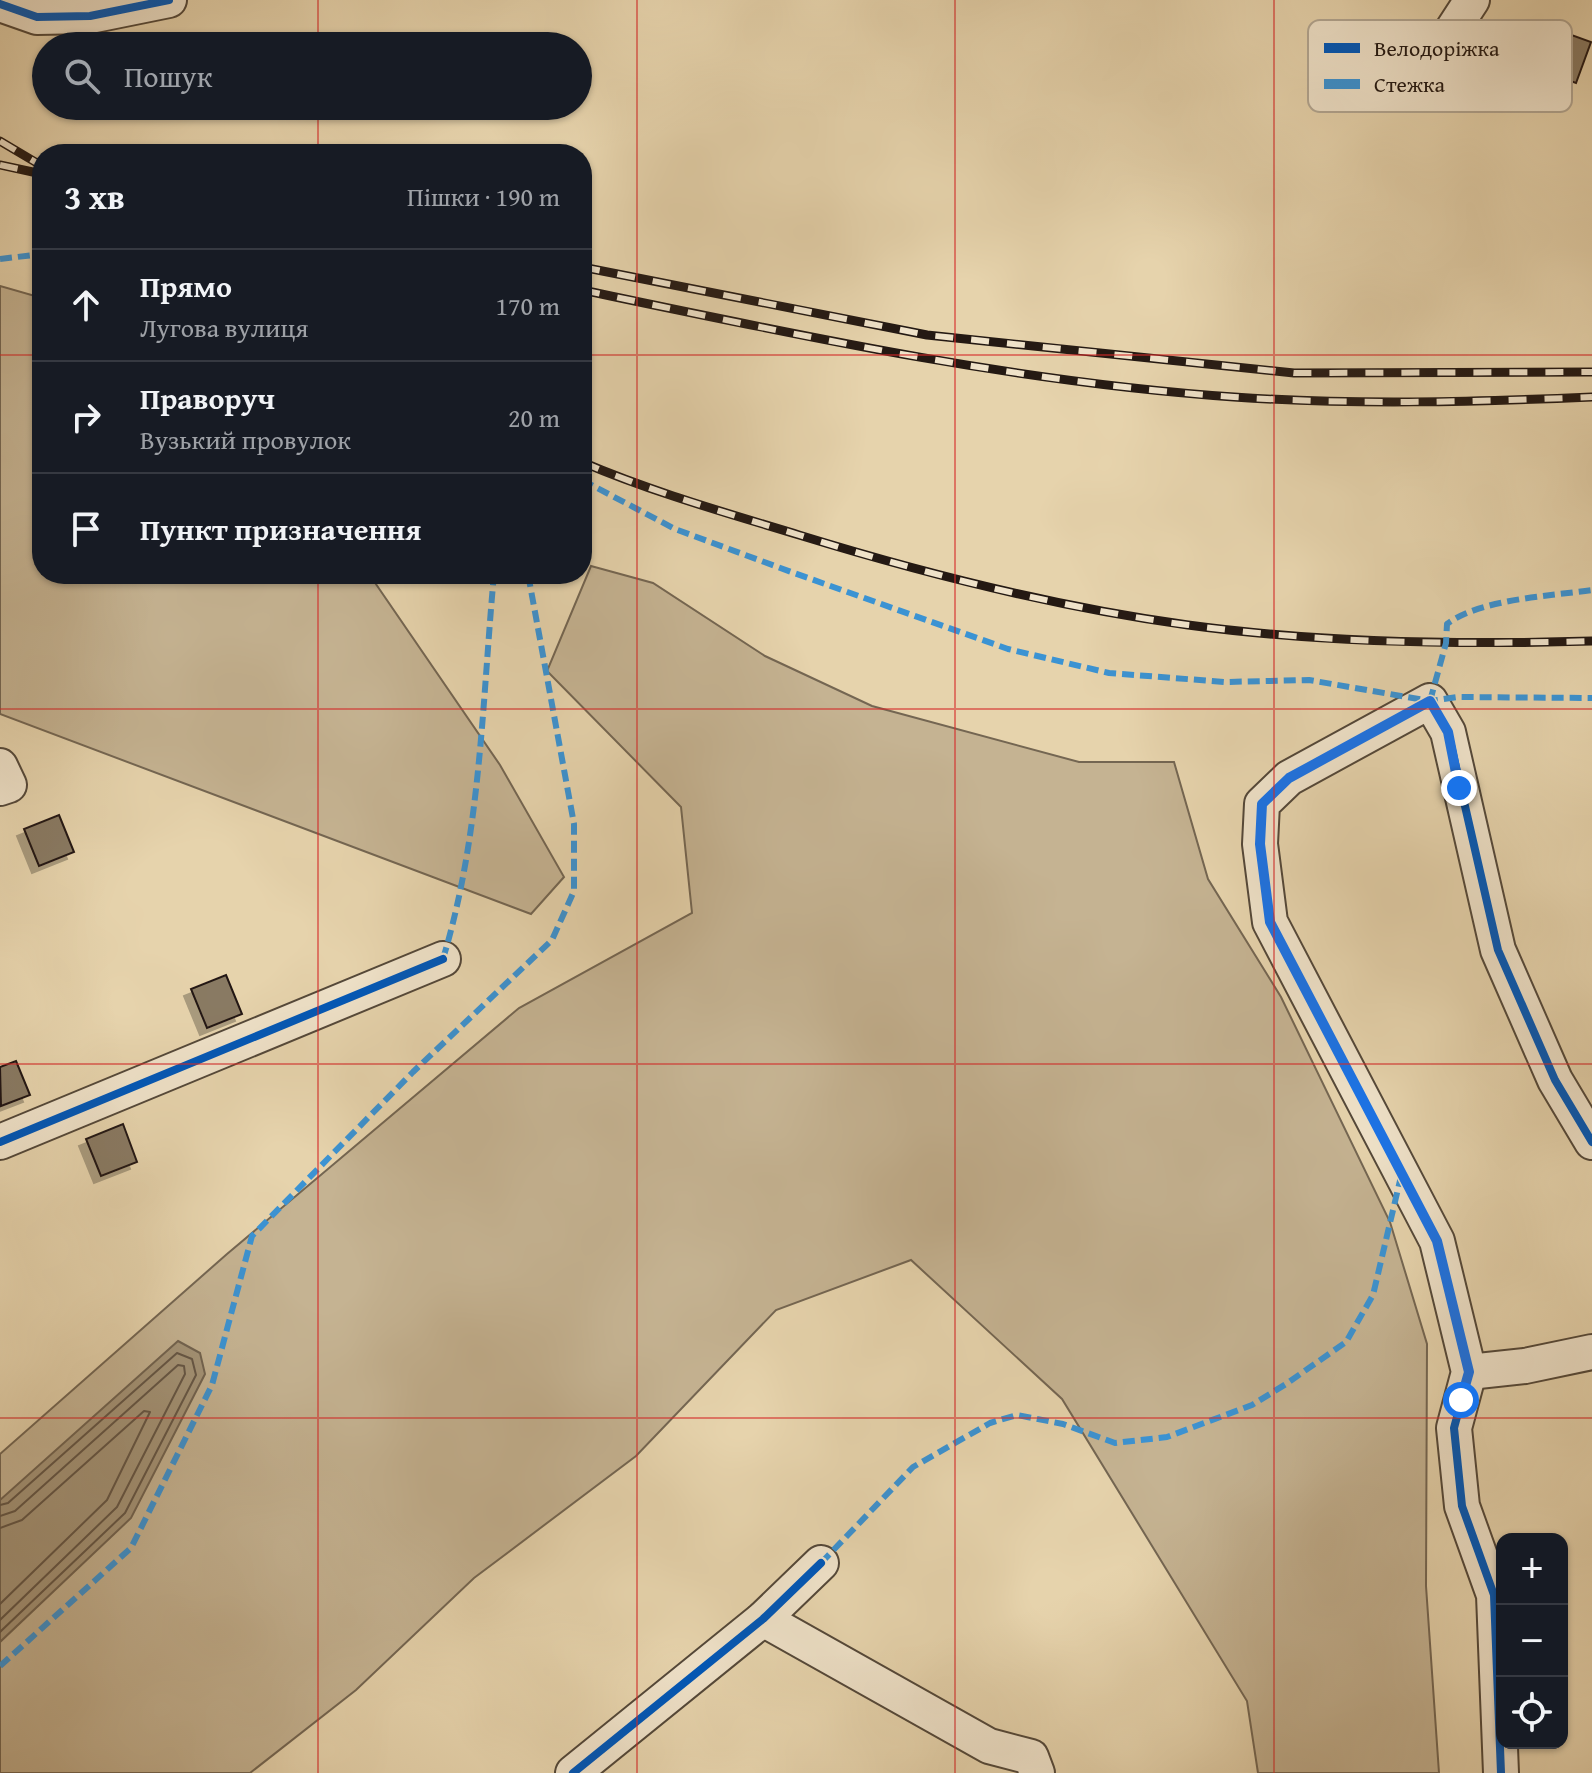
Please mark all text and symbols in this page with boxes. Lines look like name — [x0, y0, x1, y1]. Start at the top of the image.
legend — [1308, 20, 1572, 112]
search box — [32, 32, 592, 120]
text: Велодоріжка — [1374, 32, 1500, 64]
icon: search — [60, 54, 104, 98]
text: Пошук — [124, 54, 212, 98]
text: Стежка — [1374, 68, 1446, 100]
text: 3 хв — [64, 172, 125, 221]
text: Пішки · 190 m — [407, 177, 560, 216]
text: Прямо — [140, 264, 232, 308]
icon: ahead — [64, 283, 108, 327]
text: 170 m — [495, 286, 560, 325]
text: Лугова вулиця — [140, 308, 308, 347]
text: Праворуч — [140, 376, 275, 420]
icon: right — [64, 395, 108, 439]
text: 20 m — [508, 398, 560, 437]
text: Вузький провулок — [140, 420, 351, 459]
icon: arrive — [64, 507, 108, 551]
text: Пункт призначення — [140, 507, 421, 551]
route end — [1441, 770, 1477, 806]
route start — [1443, 1382, 1479, 1418]
map controls — [1496, 1533, 1568, 1749]
button: + — [1496, 1533, 1568, 1605]
button: − — [1496, 1605, 1568, 1677]
button: locate — [1496, 1677, 1568, 1749]

